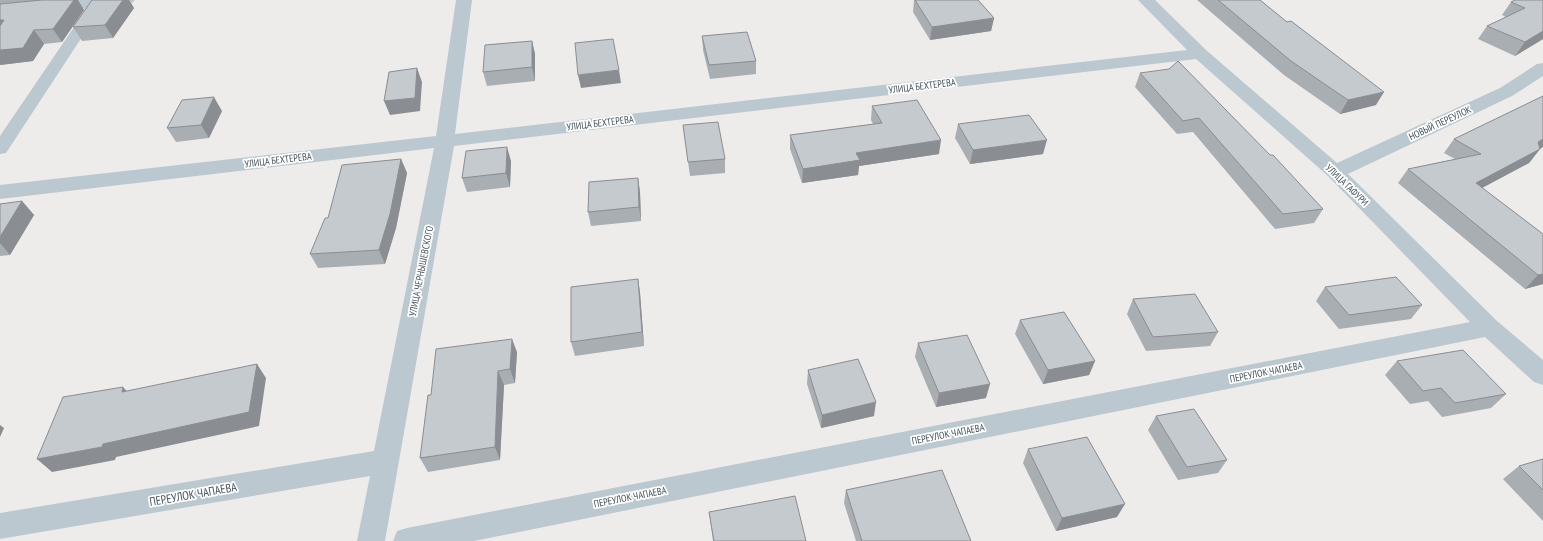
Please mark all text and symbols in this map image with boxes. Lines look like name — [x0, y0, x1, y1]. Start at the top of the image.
street label: УЛИЦА БЕХТЕРЕВА — [888, 75, 957, 97]
street label: НОВЫЙ ПЕРЕУЛОК — [1407, 103, 1473, 143]
street label: УЛИЦА БЕХТЕРЕВА — [566, 112, 635, 134]
street label: УЛИЦА БЕХТЕРЕВА — [244, 149, 313, 171]
street label: УЛИЦА ГАФУРИ — [1323, 161, 1371, 209]
street label: УЛИЦА ЧЕРНЫШЕВСКОГО — [406, 224, 436, 317]
street label: ПЕРЕУЛОК ЧАПАЕВА — [1229, 359, 1304, 385]
street label: ПЕРЕУЛОК ЧАПАЕВА — [911, 421, 986, 447]
street label: ПЕРЕУЛОК ЧАПАЕВА — [148, 479, 238, 509]
street label: ПЕРЕУЛОК ЧАПАЕВА — [593, 484, 668, 510]

